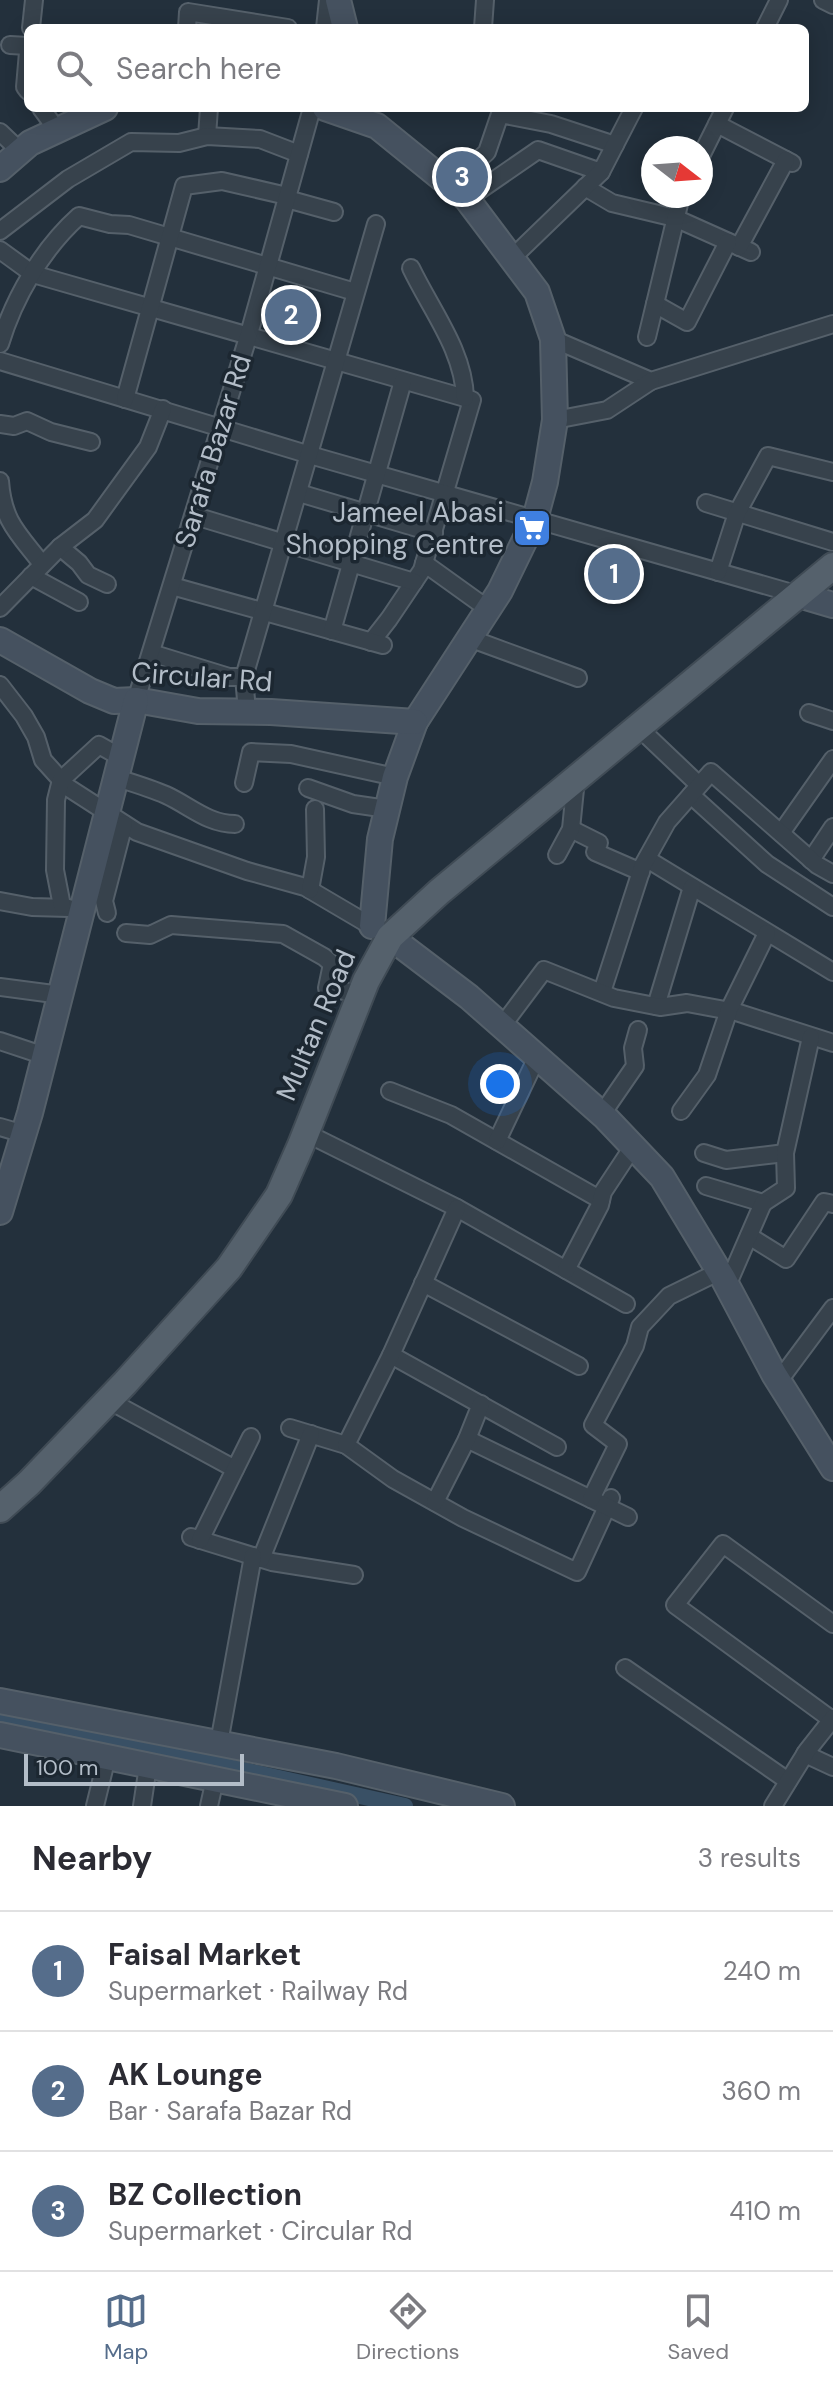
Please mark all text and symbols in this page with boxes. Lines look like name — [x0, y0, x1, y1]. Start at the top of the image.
search box — [24, 24, 809, 112]
icon: search — [52, 46, 96, 90]
text: Search here — [116, 49, 282, 88]
north arrow — [641, 136, 713, 208]
pin: 3 — [436, 147, 488, 207]
pin: 2 — [265, 285, 317, 345]
street label: Sarafa Bazar Rd — [166, 350, 260, 552]
place label: Jameel Abasi Shopping Centre — [285, 494, 504, 563]
supermarket icon: Jameel Abasi Shopping Centre — [511, 507, 553, 549]
pin: 1 — [588, 544, 640, 604]
street label: Circular Rd — [130, 654, 274, 700]
street label: Multan Road — [268, 944, 364, 1106]
your location — [480, 1064, 520, 1104]
scale bar — [24, 1750, 244, 1786]
text: 100 m — [36, 1753, 98, 1782]
text: Nearby — [32, 1836, 152, 1881]
text: 3 results — [698, 1841, 801, 1875]
text: Faisal Market — [108, 1935, 301, 1974]
text: 1 — [53, 1954, 63, 1988]
text: 240 m — [723, 1954, 801, 1988]
text: Supermarket · Railway Rd — [108, 1974, 408, 2008]
text: AK Lounge — [108, 2055, 263, 2094]
text: 2 — [50, 2074, 66, 2108]
text: 360 m — [721, 2074, 801, 2108]
text: Bar · Sarafa Bazar Rd — [108, 2094, 352, 2128]
text: BZ Collection — [108, 2175, 302, 2214]
text: 3 — [50, 2194, 66, 2228]
text: 410 m — [729, 2194, 801, 2228]
text: Supermarket · Circular Rd — [108, 2214, 412, 2248]
tab: Map — [104, 2289, 148, 2366]
tab: Directions — [356, 2289, 460, 2366]
tab: Saved — [667, 2289, 729, 2366]

